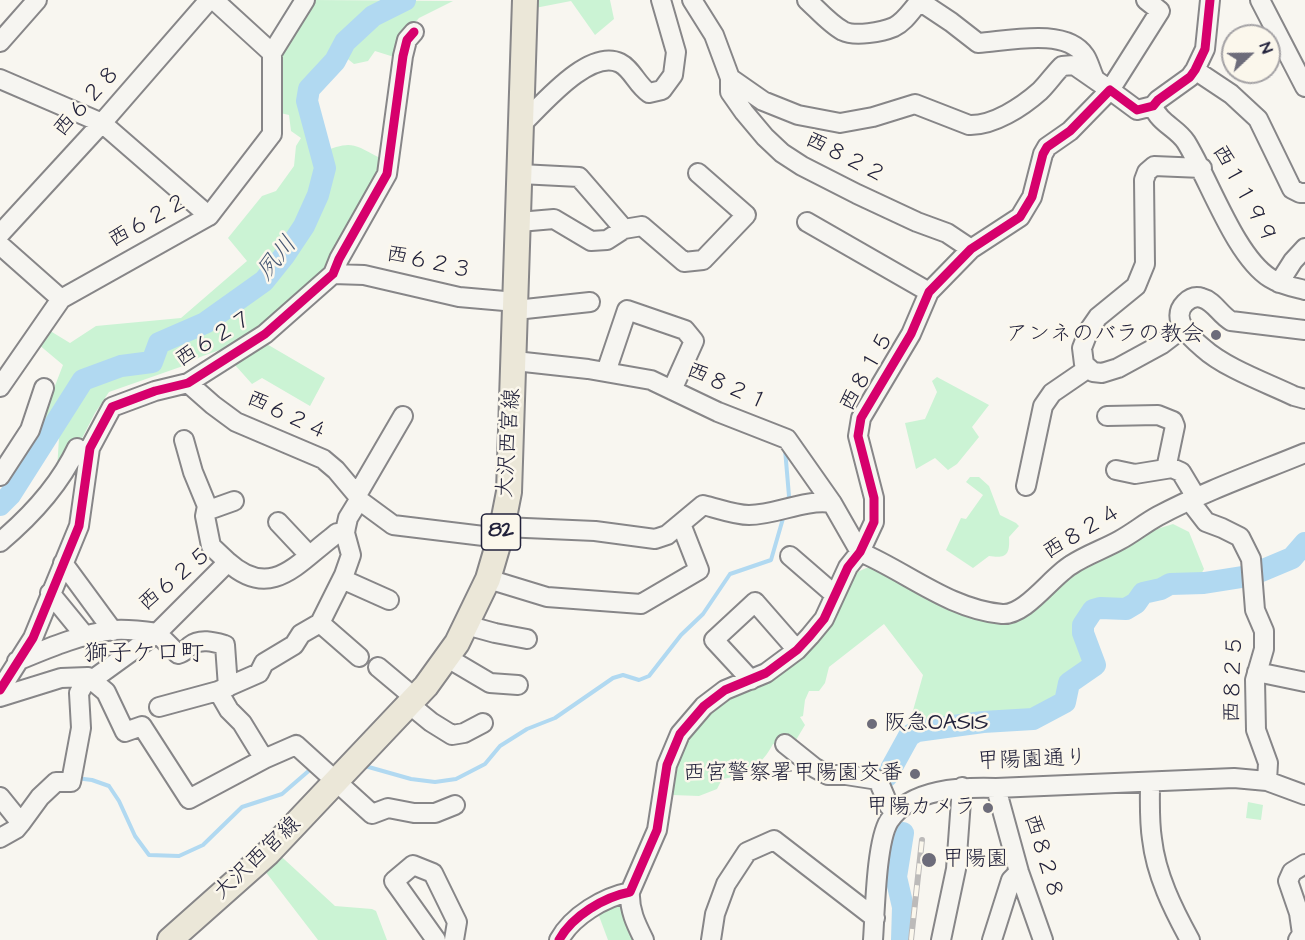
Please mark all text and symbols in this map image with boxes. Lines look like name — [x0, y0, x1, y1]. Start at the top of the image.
north arrow — [1221, 24, 1281, 84]
text: N — [1254, 39, 1278, 57]
street label: 西６２８ — [49, 60, 127, 144]
street label: 西８２２ — [800, 127, 890, 191]
street label: 西１１９９ — [1205, 140, 1281, 250]
street label: 西６２２ — [104, 189, 194, 255]
water label: 夙川 — [252, 231, 304, 287]
street label: 西６２３ — [383, 242, 475, 286]
street label: 西６２７ — [171, 305, 259, 375]
place label: アンネのバラの教会 — [1006, 322, 1204, 348]
street label: 西８１５ — [835, 327, 901, 417]
marker: アンネのバラの教会 — [1209, 328, 1223, 342]
street label: 西８２１ — [681, 358, 773, 418]
street label: 西６２４ — [242, 386, 332, 448]
street label: 大沢西宮線 — [493, 387, 527, 499]
street label: 西８２４ — [1038, 499, 1128, 567]
road number: 82 — [482, 514, 520, 550]
street label: 西６２５ — [134, 542, 218, 618]
street label: 西８２５ — [1220, 635, 1250, 723]
district label: 獅子ケ口町 — [84, 641, 204, 669]
place label: 阪急OASIS — [884, 711, 988, 737]
marker: 阪急OASIS — [865, 717, 879, 731]
street label: 甲陽園通り — [977, 746, 1087, 776]
place label: 西宮警察署甲陽園交番 — [683, 761, 903, 787]
marker: 西宮警察署甲陽園交番 — [908, 767, 922, 781]
place label: 甲陽カメラ — [866, 795, 976, 821]
marker: 甲陽カメラ — [981, 801, 995, 815]
street label: 西８２８ — [1017, 811, 1067, 903]
street label: 大沢西宮線 — [209, 812, 307, 906]
place label: 甲陽園 — [942, 847, 1008, 873]
marker: 甲陽園 — [920, 851, 938, 869]

